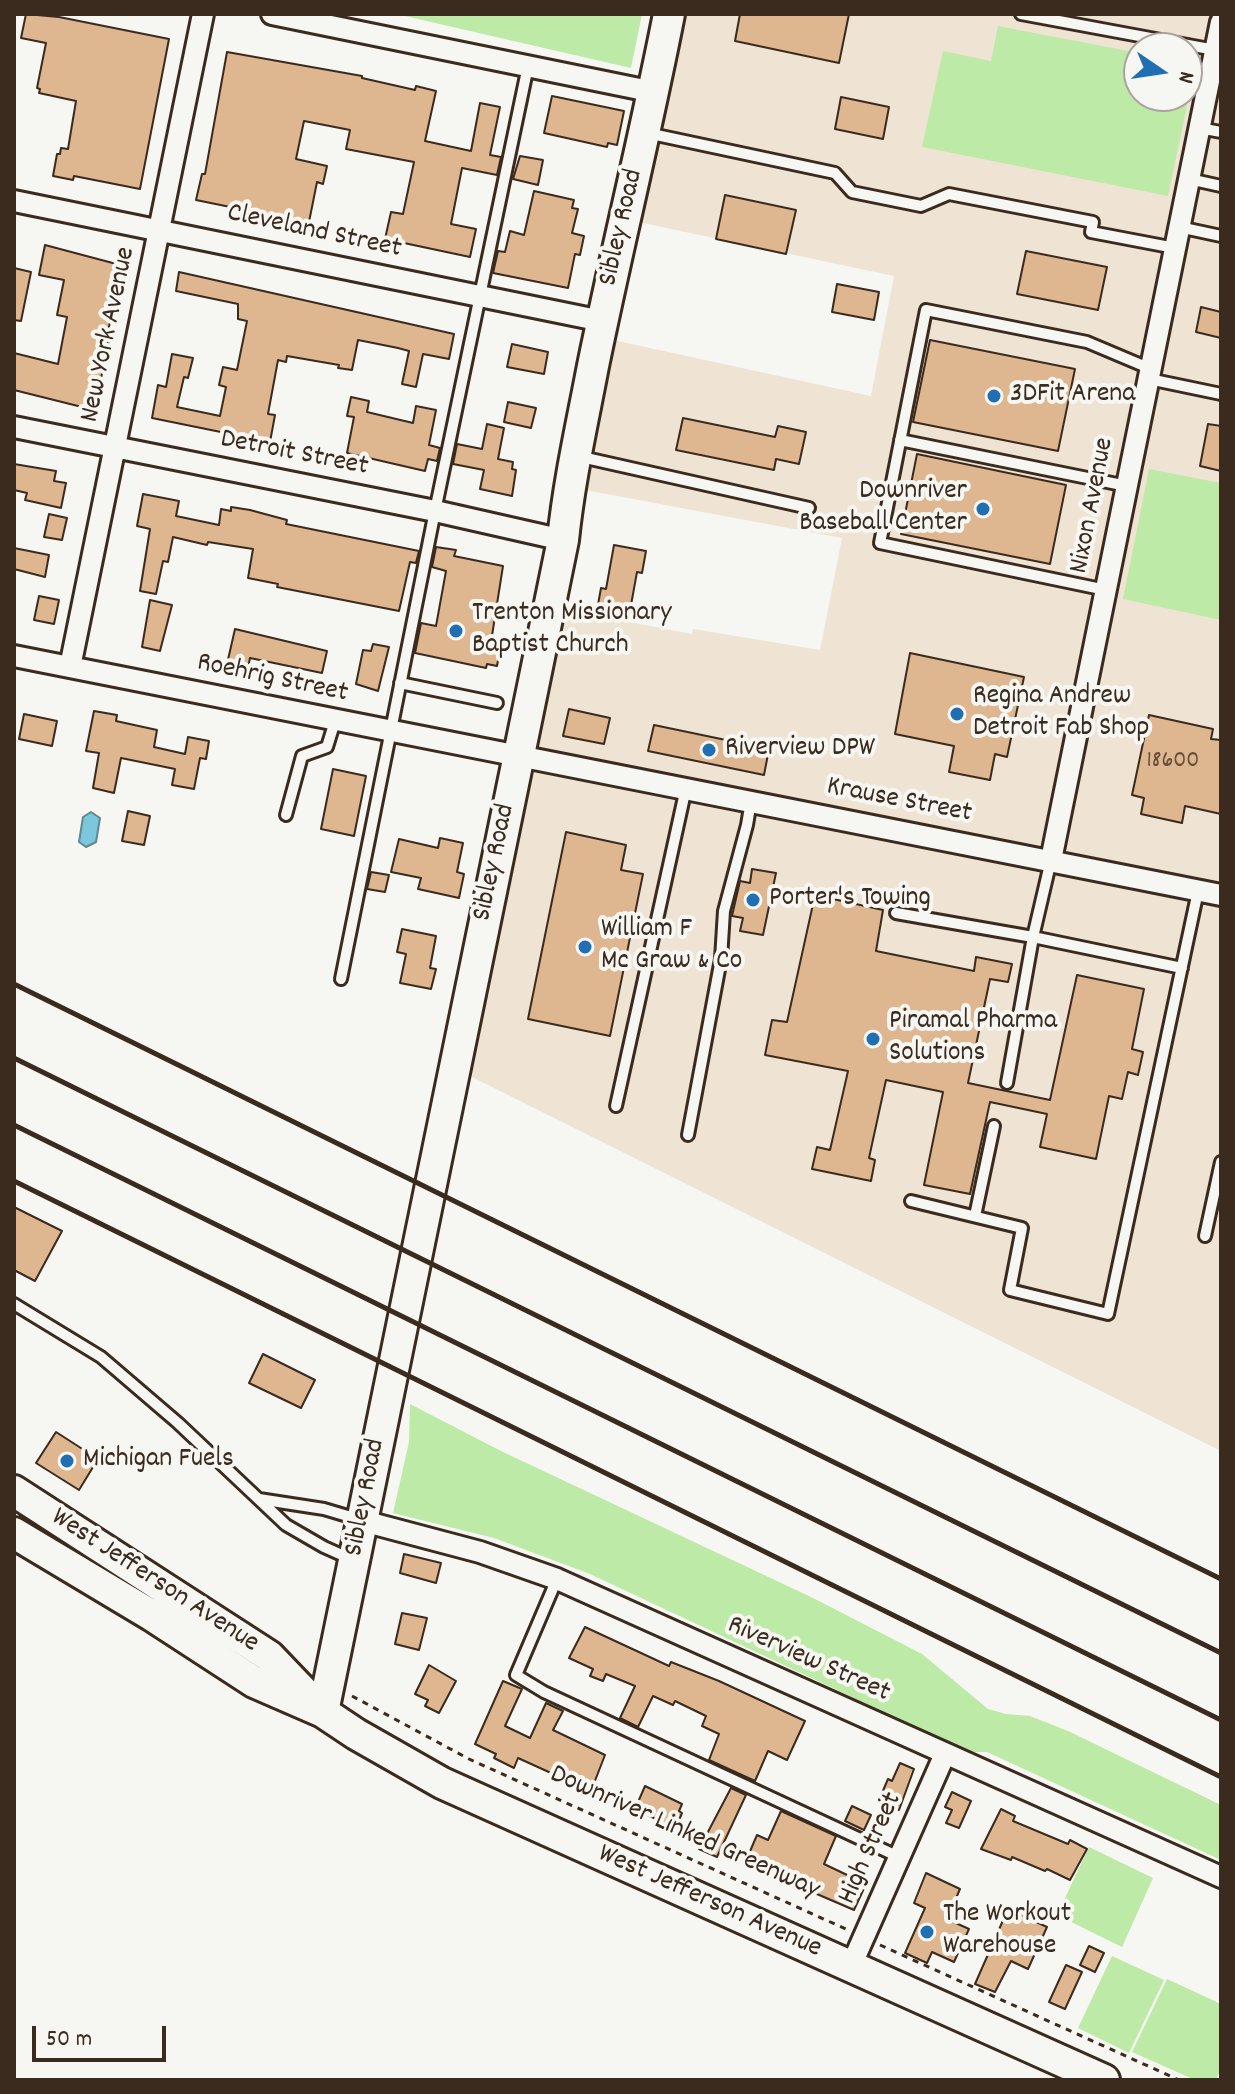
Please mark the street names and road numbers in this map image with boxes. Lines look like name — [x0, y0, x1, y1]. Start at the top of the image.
street label: Sibley Road — [593, 166, 653, 290]
street label: Cleveland Street — [224, 198, 404, 268]
street label: New York Avenue — [75, 244, 145, 426]
street label: Detroit Street — [217, 424, 371, 486]
street label: Nixon Avenue — [1064, 435, 1124, 577]
street label: Roehrig Street — [193, 648, 351, 712]
street label: Krause Street — [824, 771, 974, 833]
street label: Sibley Road — [467, 801, 525, 925]
street label: Sibley Road — [339, 1437, 395, 1559]
street label: West Jefferson Avenue — [44, 1502, 264, 1662]
street label: Riverview Street — [721, 1610, 895, 1712]
street label: Downriver Linked Greenway — [544, 1759, 824, 1909]
street label: High Street — [832, 1788, 912, 1910]
street label: West Jefferson Avenue — [592, 1839, 826, 1967]

